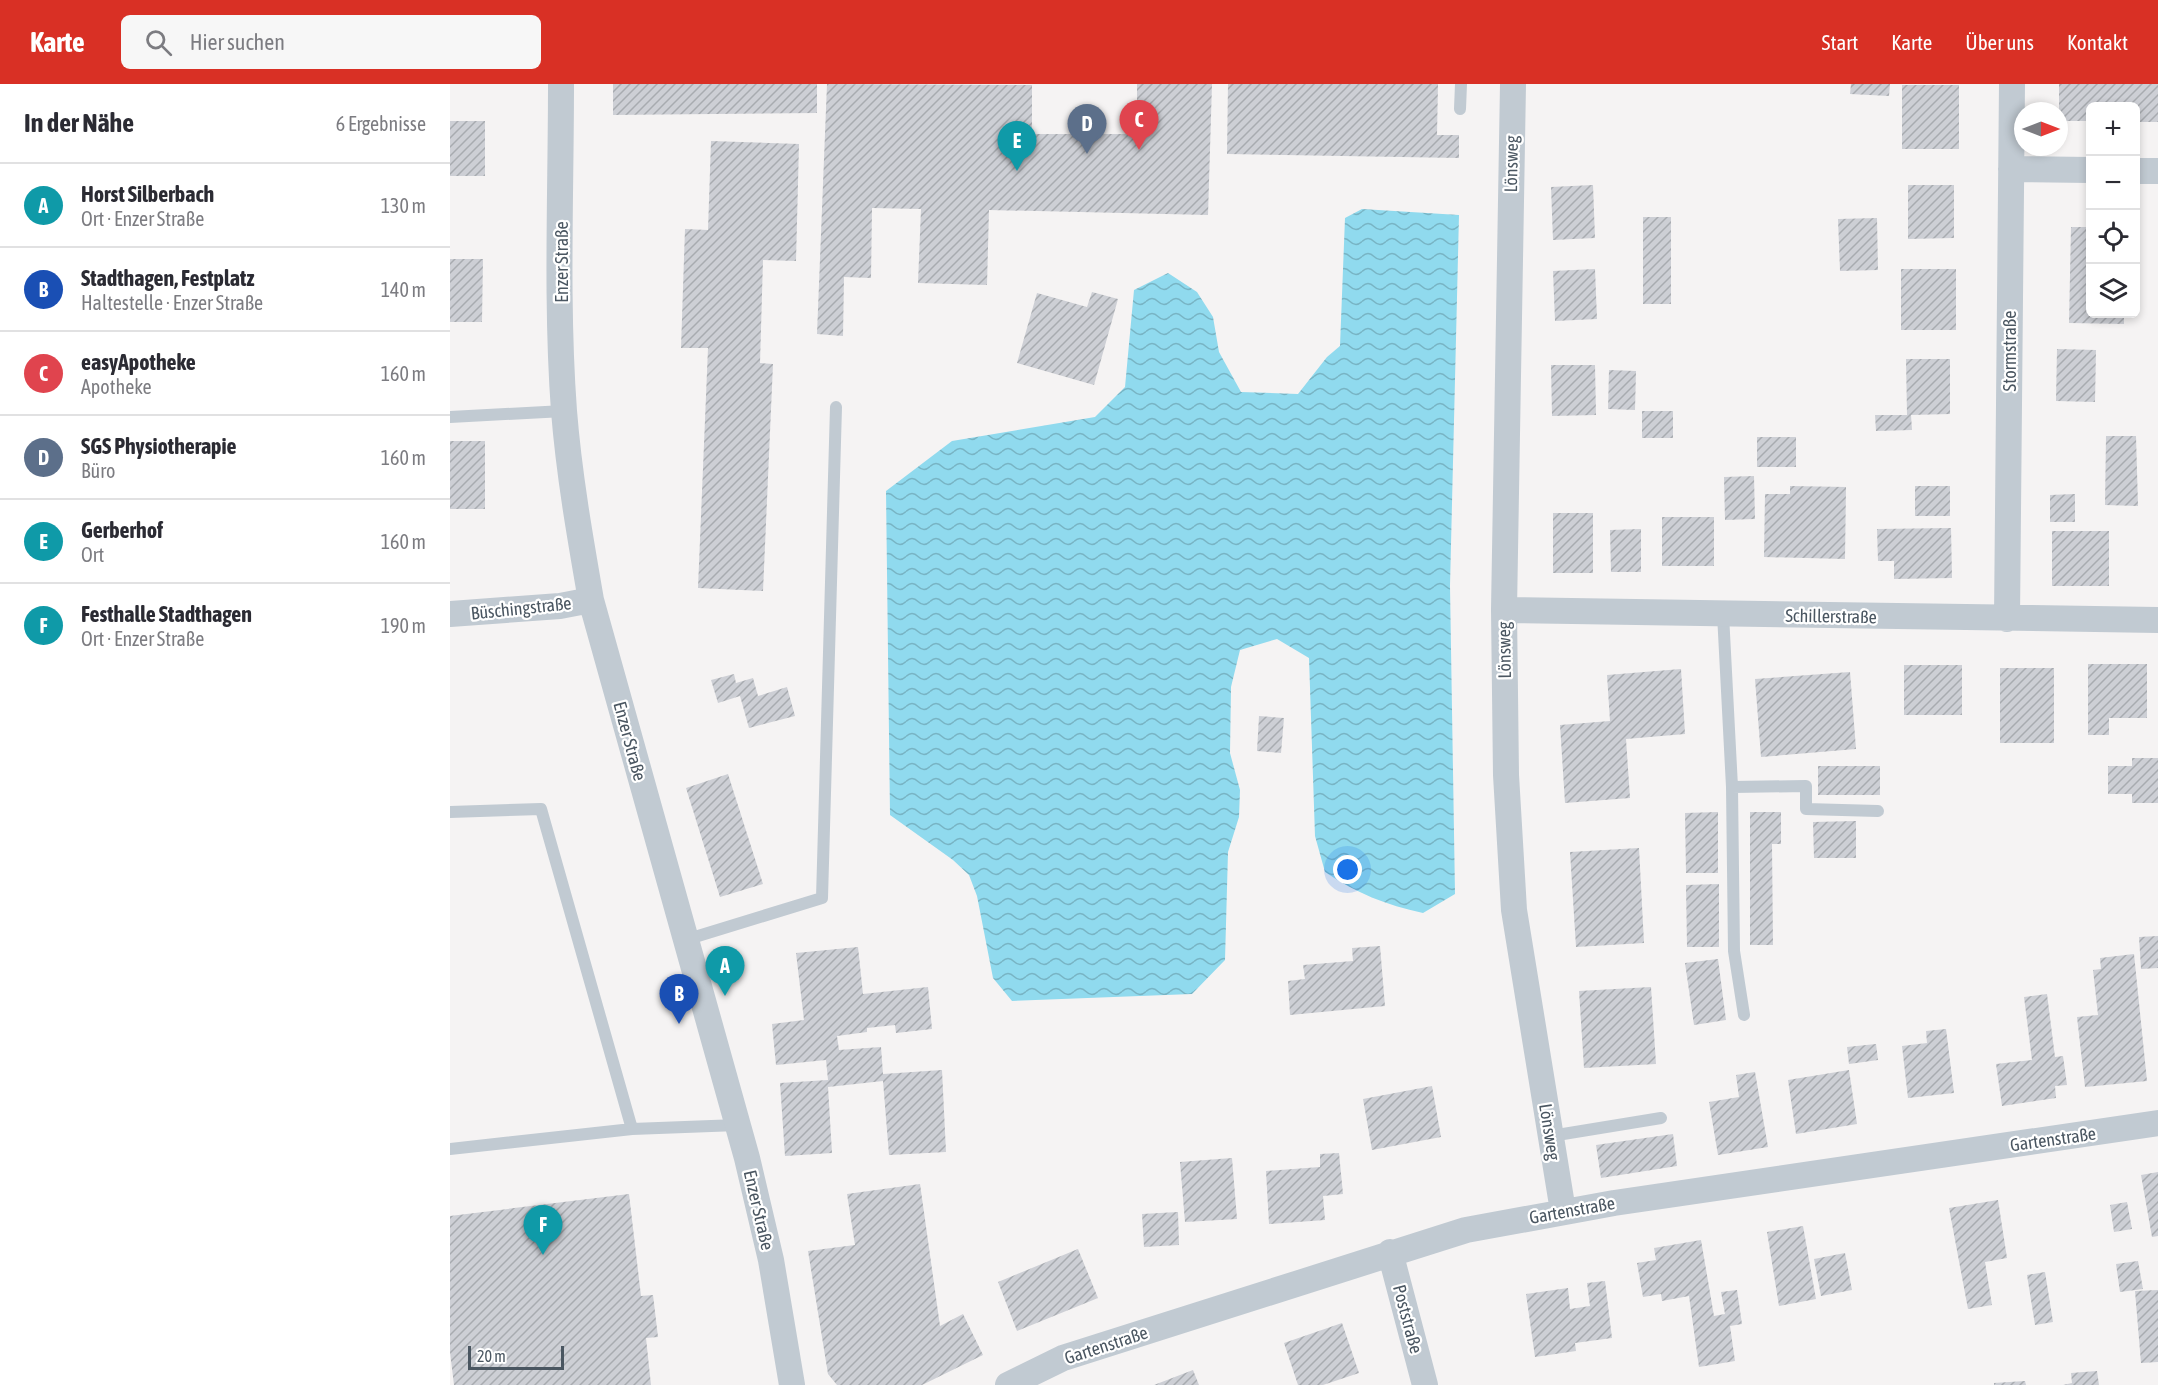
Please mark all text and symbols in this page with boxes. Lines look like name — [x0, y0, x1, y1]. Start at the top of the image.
search box — [121, 15, 541, 69]
text: Karte — [30, 26, 85, 58]
icon: search — [142, 26, 175, 59]
text: Hier suchen — [190, 29, 285, 55]
text: Start — [1822, 30, 1858, 54]
text: Karte — [1891, 30, 1932, 54]
text: Über uns — [1965, 30, 2034, 54]
text: Kontakt — [2067, 30, 2128, 54]
pin: C — [1120, 100, 1158, 150]
north arrow — [2014, 102, 2068, 156]
map controls — [2086, 102, 2140, 318]
button: + — [2086, 102, 2140, 156]
pin: D — [1068, 104, 1106, 154]
text: In der Nähe — [24, 108, 134, 138]
text: 6 Ergebnisse — [336, 112, 426, 135]
pin: E — [998, 122, 1036, 171]
street label: Lönsweg — [1500, 135, 1522, 193]
button: − — [2086, 156, 2140, 210]
text: Horst Silberbach — [81, 181, 214, 207]
text: A — [39, 194, 48, 217]
text: 130 m — [381, 194, 426, 217]
text: Ort · Enzer Straße — [81, 207, 204, 230]
button: locate — [2086, 210, 2140, 264]
street label: Enzer Straße — [551, 221, 572, 303]
button: layers — [2086, 264, 2140, 318]
text: Stadthagen, Festplatz — [81, 265, 254, 291]
text: B — [39, 278, 48, 301]
text: 140 m — [381, 278, 426, 301]
text: Haltestelle · Enzer Straße — [81, 291, 263, 314]
street label: Stormstraße — [1999, 311, 2020, 391]
text: easyApotheke — [81, 349, 196, 375]
text: C — [39, 362, 48, 385]
text: 160 m — [381, 362, 426, 385]
text: Apotheke — [81, 375, 152, 398]
text: SGS Physiotherapie — [81, 433, 237, 459]
text: D — [38, 446, 49, 469]
text: 160 m — [381, 446, 426, 469]
text: Büro — [81, 459, 115, 482]
text: Gerberhof — [81, 517, 163, 543]
text: E — [39, 530, 48, 553]
text: 160 m — [381, 530, 426, 553]
text: Ort — [81, 543, 104, 566]
street label: Büschingstraße — [470, 592, 572, 624]
text: Festhalle Stadthagen — [81, 601, 252, 627]
street label: Schillerstraße — [1785, 605, 1877, 627]
text: F — [39, 614, 48, 637]
text: 190 m — [381, 614, 426, 637]
street label: Lönsweg — [1493, 621, 1515, 679]
text: Ort · Enzer Straße — [81, 627, 204, 650]
street label: Enzer Straße — [609, 699, 651, 783]
your location — [1333, 855, 1362, 884]
pin: A — [706, 946, 744, 996]
pin: B — [660, 974, 698, 1024]
street label: Lönsweg — [1535, 1102, 1565, 1162]
street label: Gartenstraße — [2009, 1123, 2097, 1155]
street label: Enzer Straße — [740, 1168, 778, 1252]
street label: Gartenstraße — [1528, 1192, 1616, 1228]
pin: F — [524, 1206, 562, 1255]
street label: Poststraße — [1389, 1282, 1427, 1356]
street label: Gartenstraße — [1062, 1322, 1150, 1368]
scale bar — [468, 1343, 564, 1370]
text: 20 m — [477, 1347, 506, 1365]

